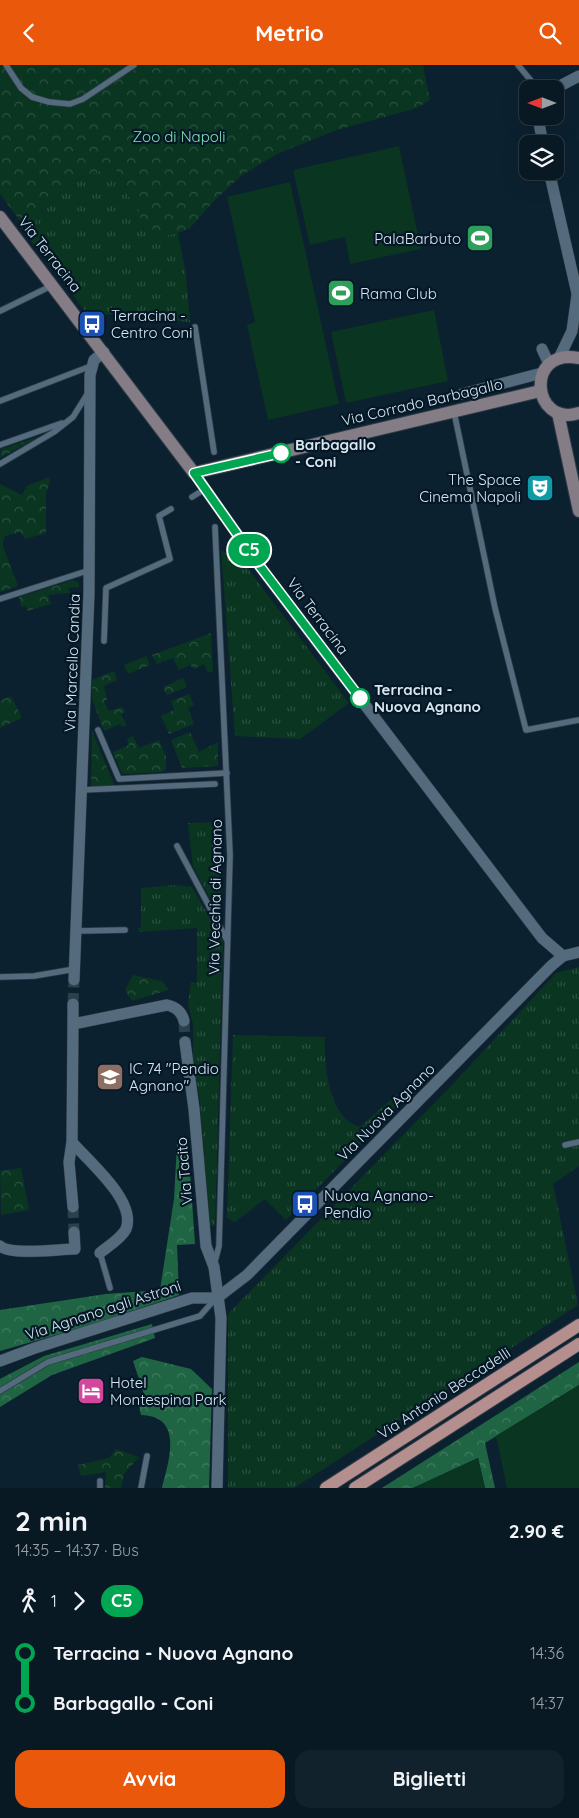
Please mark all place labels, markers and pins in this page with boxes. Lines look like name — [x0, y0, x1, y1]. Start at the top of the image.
sports icon: PalaBarbuto — [465, 223, 495, 253]
place label: PalaBarbuto — [374, 229, 461, 248]
sports icon: Rama Club — [326, 278, 356, 308]
place label: Rama Club — [360, 284, 437, 303]
place label: Terracina - Centro Coni — [111, 306, 192, 342]
bus stop icon: Terracina - Centro Coni — [77, 309, 107, 339]
place label: Barbagallo - Coni — [295, 435, 376, 471]
marker: Barbagallo - Coni — [271, 443, 291, 463]
place label: The Space Cinema Napoli — [419, 470, 521, 506]
theatre icon: The Space Cinema Napoli — [525, 473, 555, 503]
place label: Terracina - Nuova Agnano — [374, 680, 481, 716]
marker: Terracina - Nuova Agnano — [350, 688, 370, 708]
place label: IC 74 "Pendio Agnano" — [129, 1059, 219, 1095]
school or university icon: IC 74 "Pendio Agnano" — [95, 1062, 125, 1092]
place label: Nuova Agnano- Pendio — [324, 1186, 434, 1222]
bus stop icon: Nuova Agnano- Pendio — [290, 1189, 320, 1219]
place label: Hotel Montespina Park — [110, 1373, 227, 1409]
hotel icon: Hotel Montespina Park — [76, 1376, 106, 1406]

